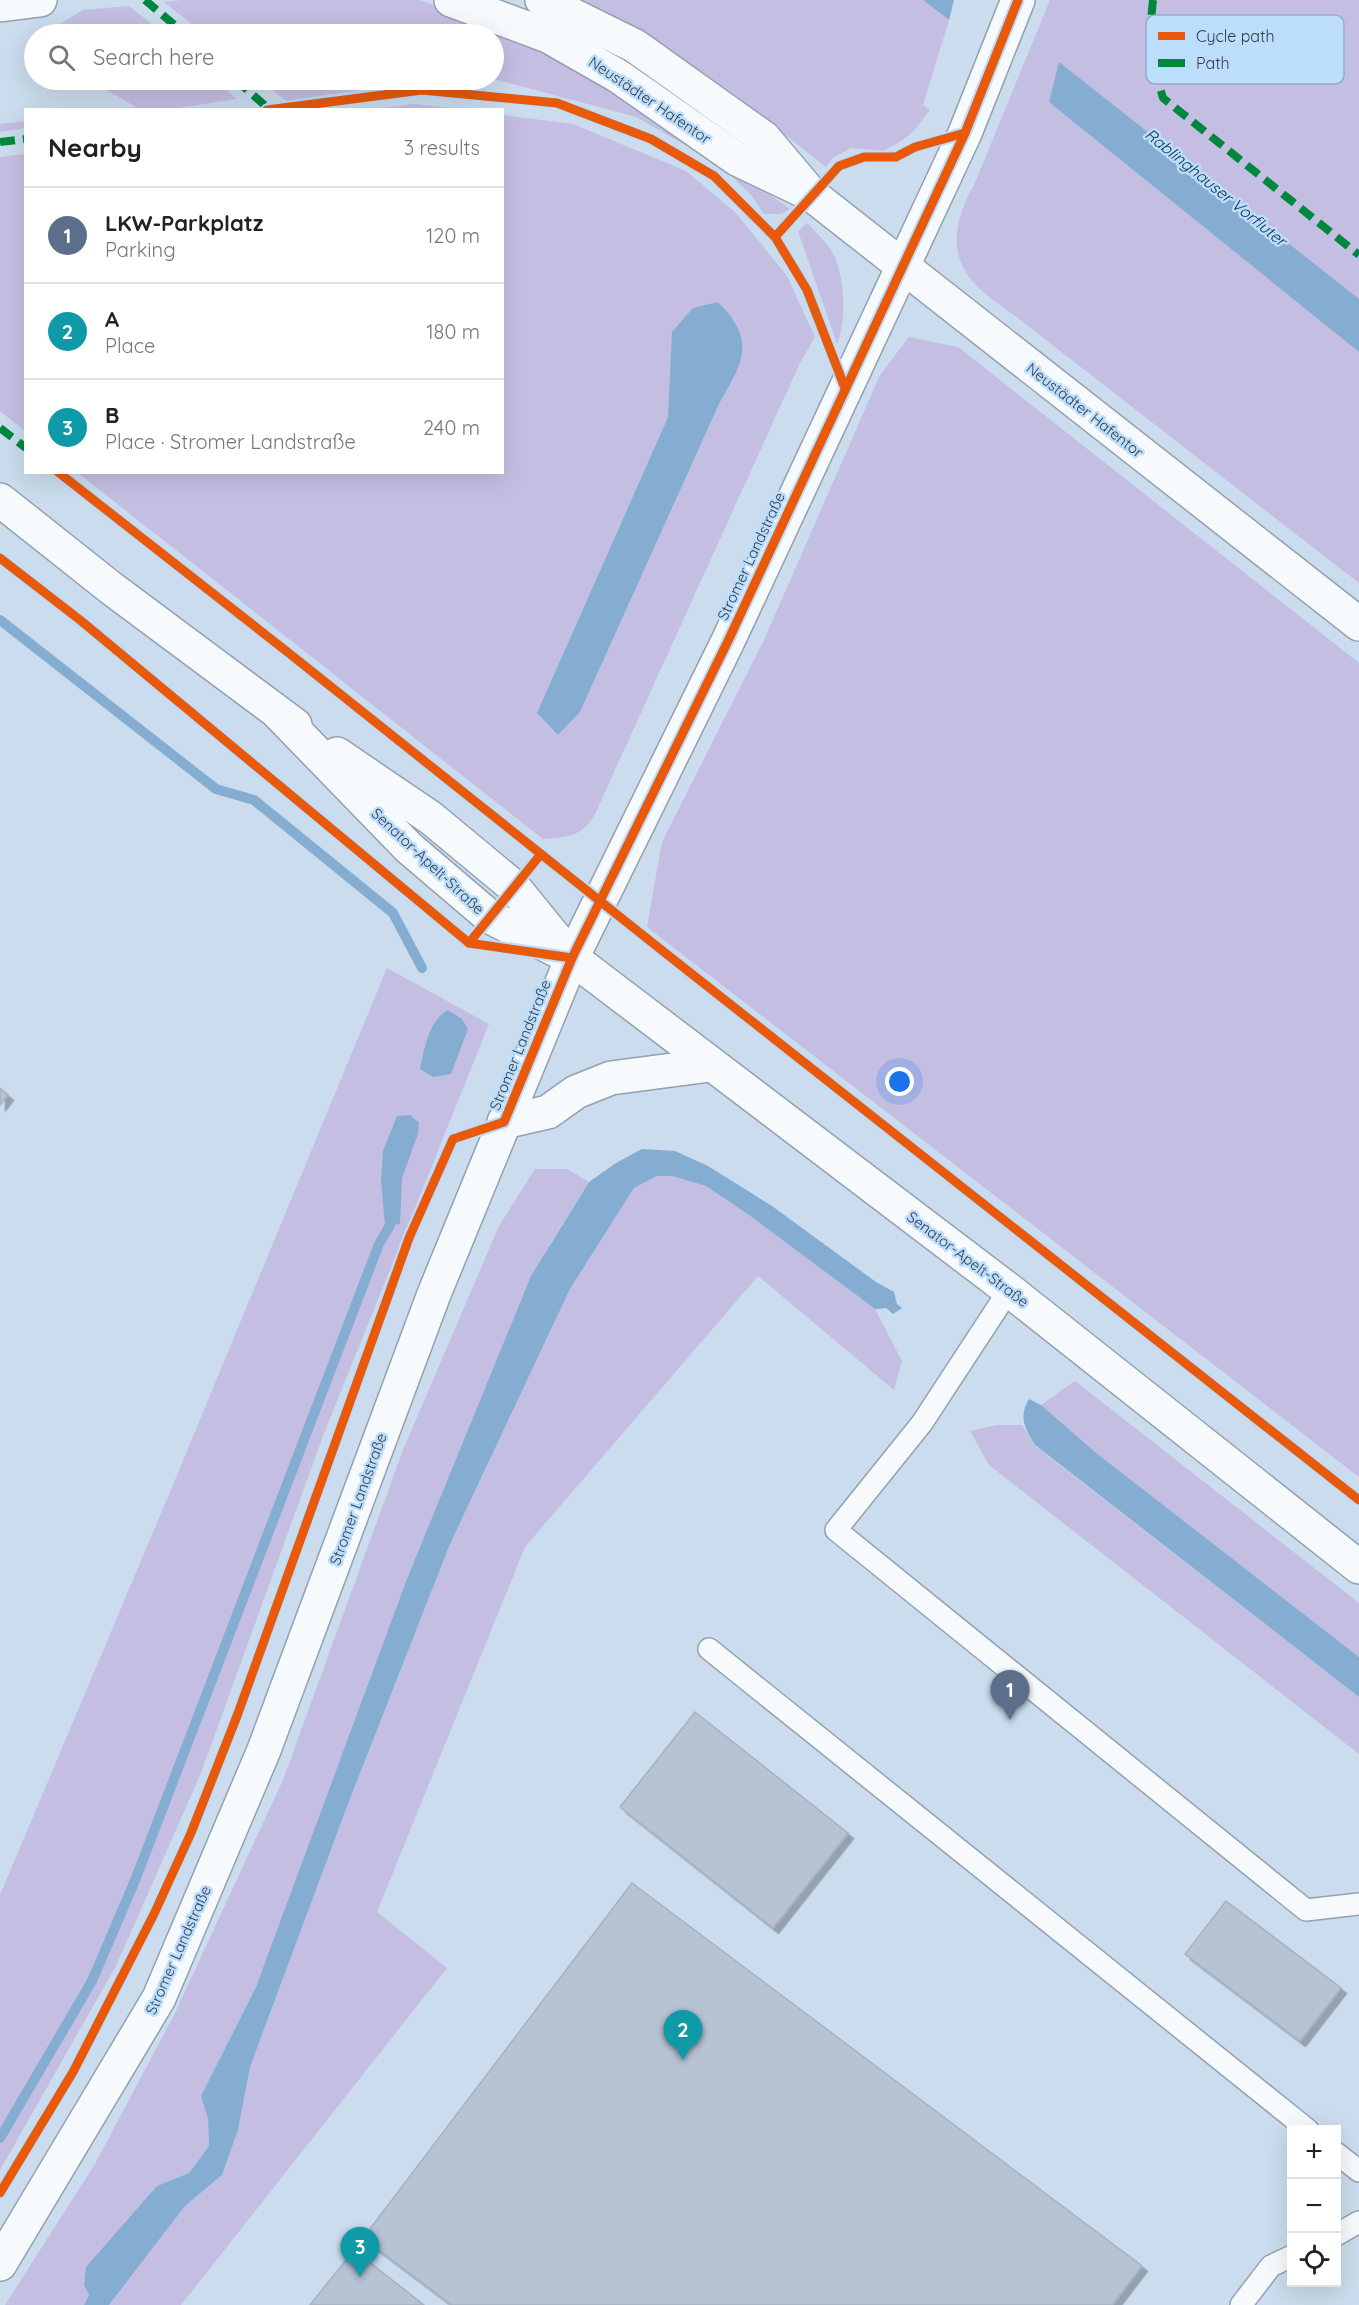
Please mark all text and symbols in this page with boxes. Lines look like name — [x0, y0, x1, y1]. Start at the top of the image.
legend — [1146, 15, 1344, 84]
search box — [24, 24, 504, 90]
text: Cycle path — [1196, 26, 1275, 46]
icon: search — [45, 41, 78, 74]
text: Search here — [93, 43, 214, 71]
street label: Neustädter Hafentor — [585, 52, 715, 148]
text: Path — [1196, 53, 1230, 73]
water label: Rablinghauser Vorfluter — [1141, 124, 1292, 251]
text: Nearby — [48, 131, 142, 164]
text: 3 results — [404, 135, 480, 160]
text: LKW-Parkplatz — [105, 209, 263, 237]
text: 1 — [64, 223, 71, 248]
text: 120 m — [426, 223, 480, 248]
text: Parking — [105, 237, 176, 262]
text: A — [105, 305, 119, 333]
text: 2 — [62, 319, 73, 344]
text: 180 m — [426, 319, 480, 344]
text: Place — [105, 333, 155, 358]
street label: Neustädter Hafentor — [1023, 358, 1147, 462]
text: B — [105, 401, 119, 429]
text: 3 — [62, 415, 73, 440]
text: 240 m — [423, 415, 480, 440]
text: Place · Stromer Landstraße — [105, 429, 356, 454]
street label: Stromer Landstraße — [713, 489, 789, 623]
street label: Senator-Apelt-Straße — [367, 804, 489, 918]
street label: Stromer Landstraße — [485, 977, 555, 1113]
your location — [885, 1067, 914, 1096]
street label: Senator-Apelt-Straße — [903, 1207, 1033, 1311]
street label: Stromer Landstraße — [325, 1430, 391, 1568]
pin: 1 — [990, 1670, 1030, 1720]
street label: Stromer Landstraße — [141, 1883, 215, 2017]
pin: 2 — [664, 2010, 702, 2060]
map controls — [1287, 2125, 1341, 2287]
button: + — [1287, 2125, 1341, 2179]
button: − — [1287, 2179, 1341, 2233]
pin: 3 — [340, 2228, 380, 2277]
button: locate — [1287, 2233, 1341, 2287]

